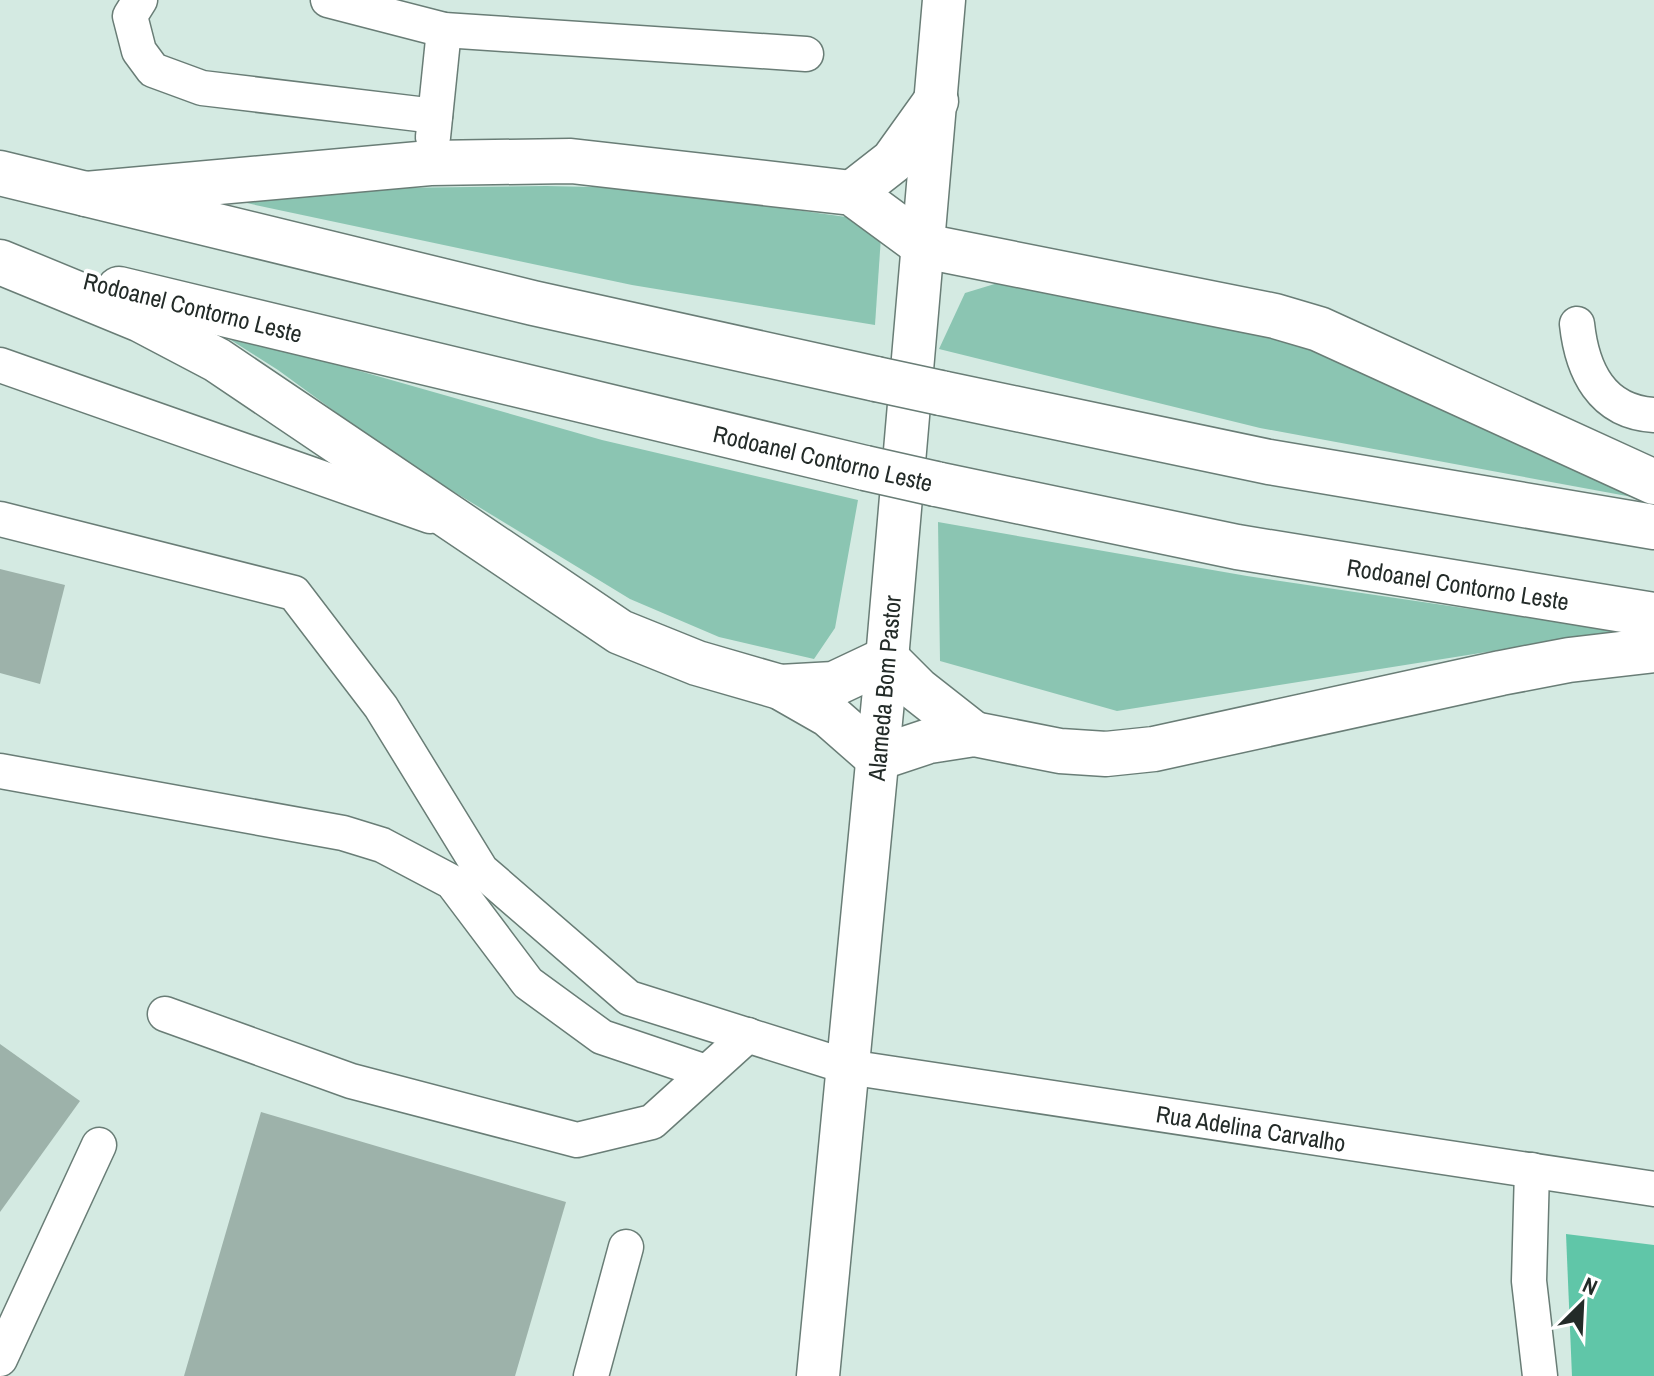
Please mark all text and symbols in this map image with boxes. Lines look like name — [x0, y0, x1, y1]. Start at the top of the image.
street label: Rodoanel Contorno Leste — [80, 264, 306, 350]
street label: Rodoanel Contorno Leste — [710, 417, 936, 499]
street label: Rodoanel Contorno Leste — [1345, 551, 1571, 617]
street label: Alameda Bom Pastor — [860, 594, 908, 783]
street label: Rua Adelina Carvalho — [1154, 1097, 1348, 1159]
north arrow — [1542, 1264, 1622, 1344]
text: N — [1578, 1269, 1602, 1302]

